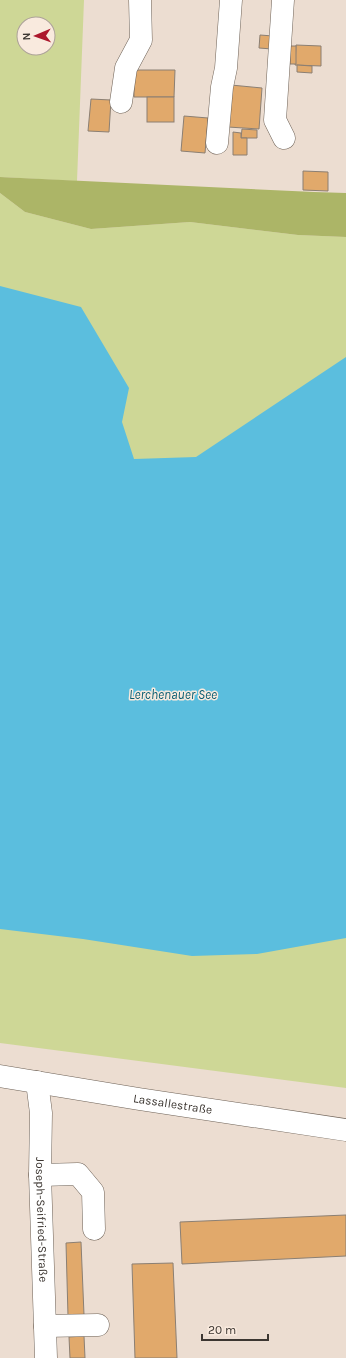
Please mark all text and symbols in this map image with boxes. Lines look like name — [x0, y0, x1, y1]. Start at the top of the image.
north arrow — [16, 16, 56, 56]
text: N — [20, 32, 33, 41]
water label: Lerchenauer See — [129, 687, 217, 702]
street label: Lassallestraße — [132, 1091, 213, 1117]
street label: Joseph-Seifried-Straße — [33, 1157, 51, 1282]
scale bar — [202, 1316, 268, 1342]
text: 20 m — [208, 1323, 236, 1337]

